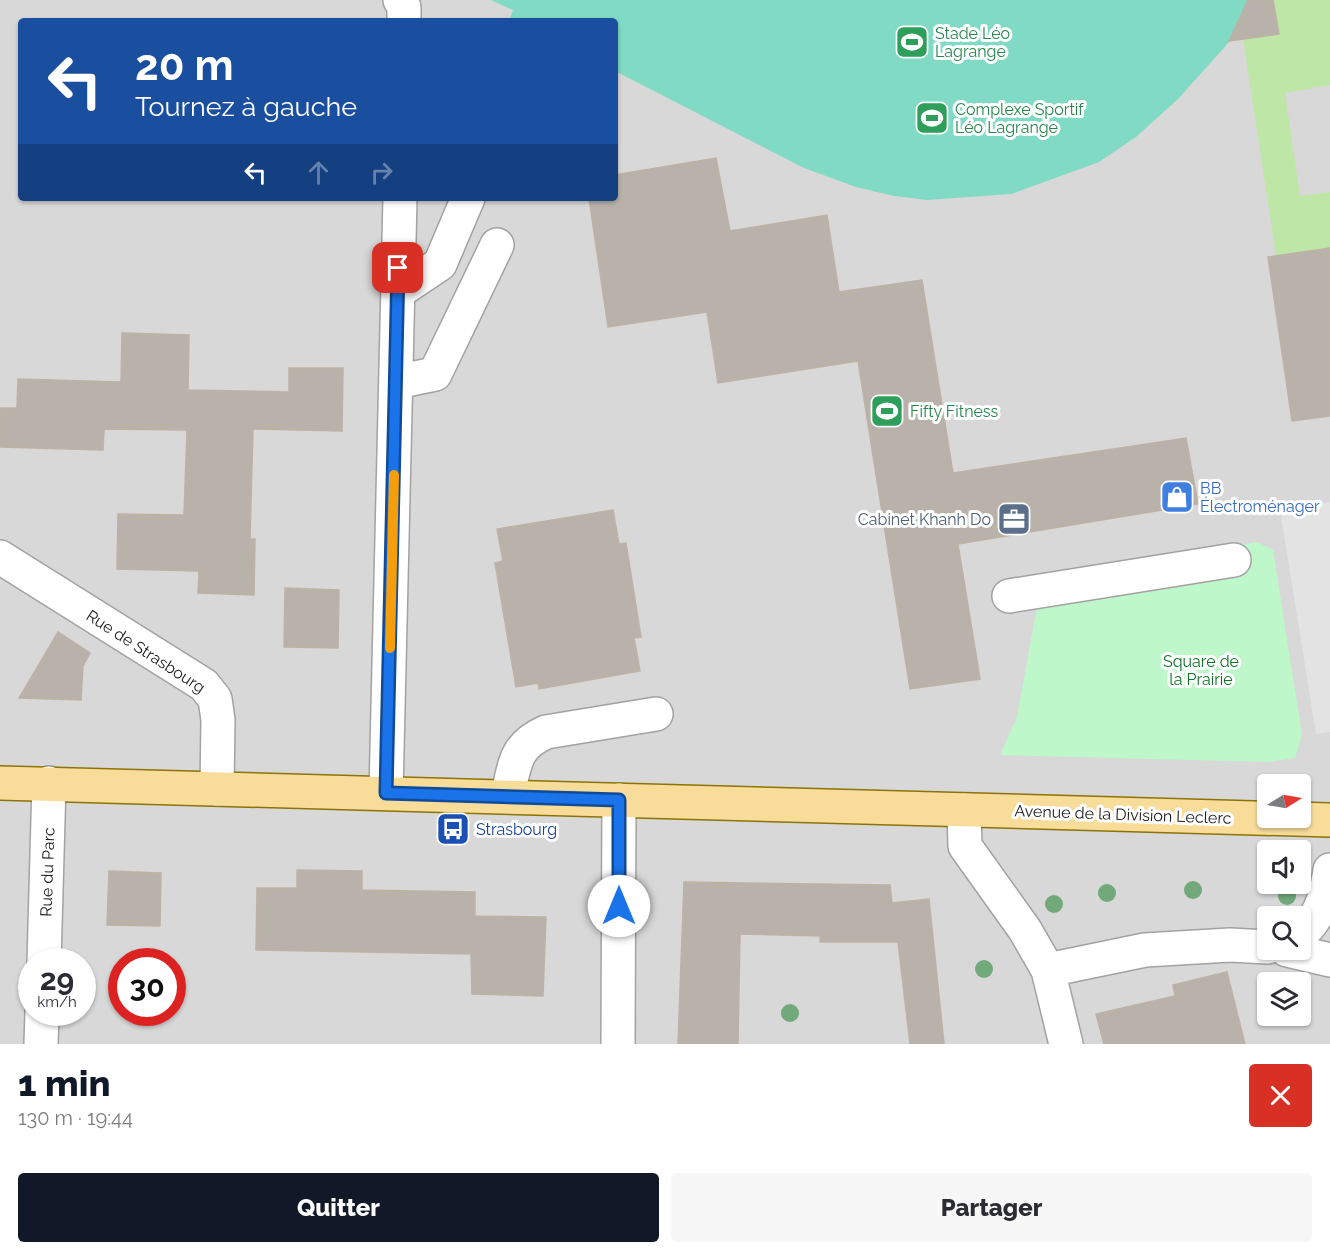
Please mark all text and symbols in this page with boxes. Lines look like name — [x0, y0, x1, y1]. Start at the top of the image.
sports icon: Stade Léo Lagrange — [894, 24, 930, 60]
place label: Stade Léo Lagrange — [935, 24, 1010, 61]
text: 20 m — [135, 41, 234, 90]
icon: left — [36, 42, 114, 120]
text: Tournez à gauche — [135, 91, 357, 122]
sports icon: Complexe Sportif Léo Lagrange — [914, 100, 950, 136]
place label: Complexe Sportif Léo Lagrange — [955, 100, 1084, 137]
icon: left — [239, 156, 272, 189]
icon: ahead — [302, 156, 335, 189]
icon: right — [365, 156, 398, 189]
pin — [372, 242, 423, 293]
icon: arrive — [381, 251, 414, 284]
sports icon: Fifty Fitness — [869, 393, 905, 429]
place label: Fifty Fitness — [910, 402, 999, 421]
shop icon: BB Électroménager — [1159, 479, 1195, 515]
place label: BB Électroménager — [1200, 479, 1320, 516]
office icon: Cabinet Khanh Do — [996, 501, 1032, 537]
place label: Cabinet Khanh Do — [858, 510, 991, 529]
street label: Rue de Strasbourg — [83, 606, 209, 697]
park label: Square de la Prairie — [1163, 652, 1239, 689]
north arrow — [1257, 774, 1311, 828]
map controls — [1257, 774, 1311, 1026]
street label: Avenue de la Division Leclerc — [1014, 801, 1232, 828]
bus stop icon: Strasbourg — [435, 811, 471, 847]
place label: Strasbourg — [476, 820, 557, 839]
street label: Rue du Parc — [36, 827, 59, 917]
button: sound — [1257, 840, 1311, 894]
position arrow — [587, 874, 651, 938]
button: search — [1257, 906, 1311, 960]
speed limit sign: 30 — [108, 948, 186, 1026]
text: 29 — [40, 962, 74, 997]
button: layers — [1257, 972, 1311, 1026]
text: km/h — [37, 993, 77, 1011]
text: 1 min — [18, 1062, 110, 1104]
button: close — [1249, 1064, 1312, 1127]
text: 130 m · 19:44 — [18, 1106, 133, 1130]
button: Quitter — [18, 1173, 659, 1242]
button: Partager — [671, 1173, 1312, 1242]

